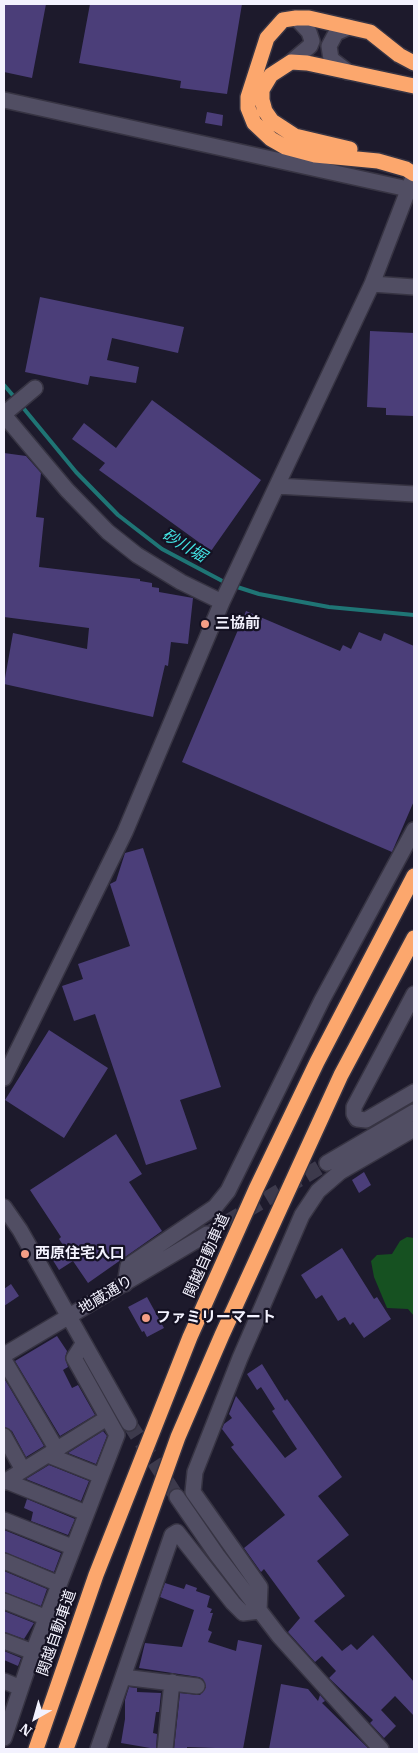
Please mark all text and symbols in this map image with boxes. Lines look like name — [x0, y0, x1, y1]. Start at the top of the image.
water label: 砂川堀 — [158, 525, 210, 567]
place label: 三協前 — [215, 615, 260, 633]
marker: 三協前 — [199, 618, 211, 630]
street label: 関越自動車道 — [180, 1211, 234, 1301]
place label: 西原住宅入口 — [35, 1245, 125, 1263]
marker: 西原住宅入口 — [19, 1248, 31, 1260]
street label: 地蔵通り — [76, 1272, 136, 1318]
place label: ファミリーマート — [156, 1309, 276, 1327]
marker: ファミリーマート — [140, 1312, 152, 1324]
street label: 関越自動車道 — [34, 1588, 80, 1678]
north arrow — [10, 1693, 60, 1743]
text: N — [16, 1719, 36, 1740]

